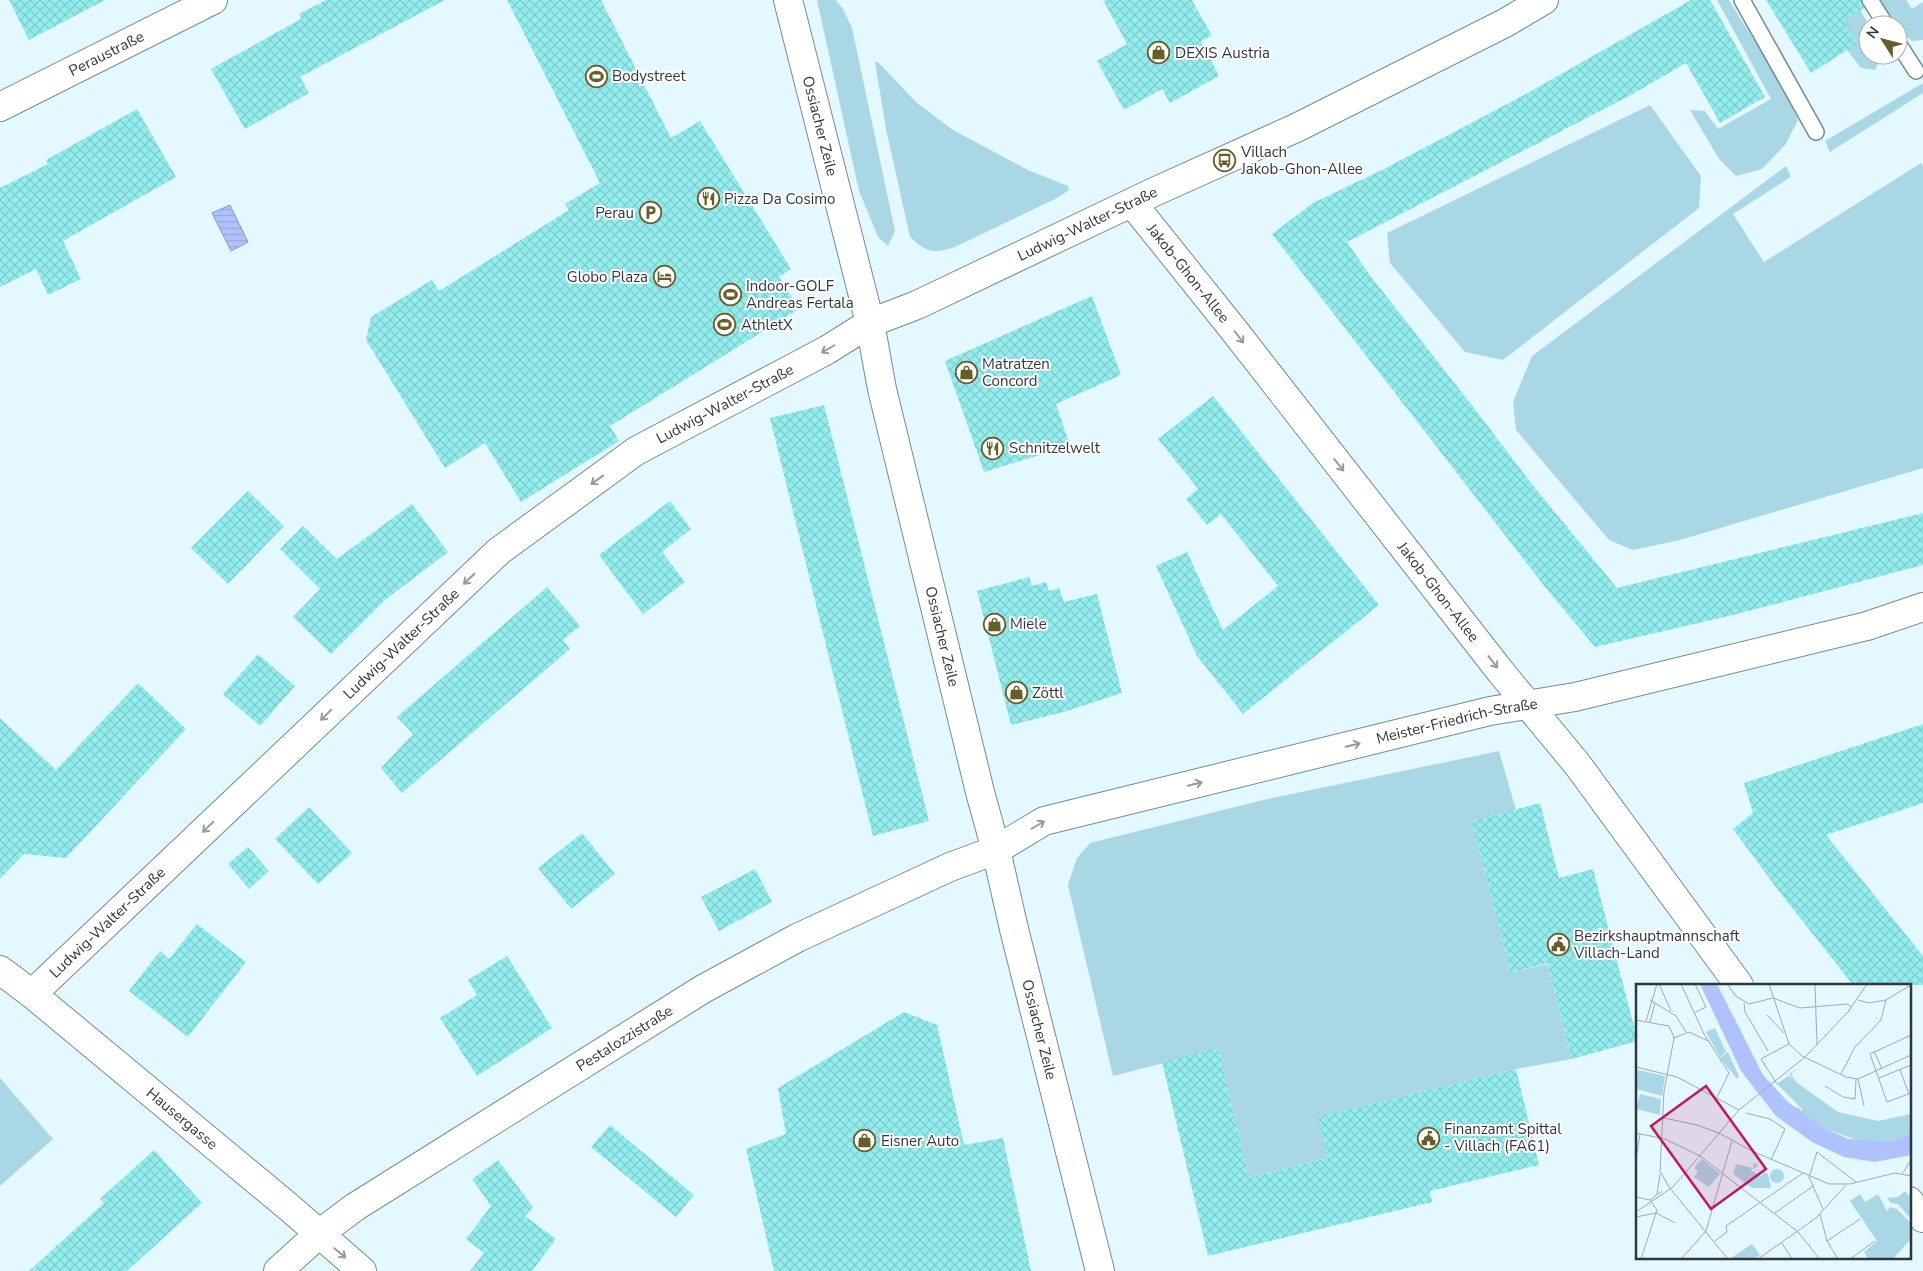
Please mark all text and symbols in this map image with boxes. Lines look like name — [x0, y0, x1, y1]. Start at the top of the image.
north arrow — [1858, 15, 1908, 65]
text: N — [1862, 23, 1884, 42]
street label: Peraustraße — [65, 26, 147, 81]
shop icon: DEXIS Austria — [1147, 41, 1171, 65]
place label: DEXIS Austria — [1175, 43, 1270, 63]
sports icon: Bodystreet — [584, 64, 608, 88]
place label: Bodystreet — [612, 66, 686, 86]
street label: Ossiacher Zeile — [798, 74, 842, 178]
place label: Villach Jakob-Ghon-Allee — [1240, 142, 1363, 179]
bus stop icon: Villach Jakob-Ghon-Allee — [1213, 149, 1237, 173]
street label: Ludwig-Walter-Straße — [1014, 182, 1161, 266]
restaurant icon: Pizza Da Cosimo — [696, 187, 720, 211]
place label: Pizza Da Cosimo — [724, 189, 835, 209]
parking icon: Perau — [638, 201, 662, 225]
place label: Perau — [595, 203, 634, 223]
street label: Jakob-Ghon-Allee — [1142, 219, 1234, 327]
hotel icon: Globo Plaza — [652, 265, 676, 289]
place label: Globo Plaza — [567, 267, 648, 287]
place label: Indoor-GOLF Andreas Fertala — [746, 276, 854, 313]
sports icon: Indoor-GOLF Andreas Fertala — [718, 283, 742, 307]
sports icon: AthletX — [713, 313, 737, 337]
place label: AthletX — [741, 315, 793, 335]
one-way arrow — [1234, 330, 1244, 344]
one-way arrow — [822, 344, 836, 354]
place label: Matratzen Concord — [982, 354, 1050, 391]
street label: Ludwig-Walter-Straße — [653, 359, 797, 448]
shop icon: Matratzen Concord — [954, 361, 978, 385]
restaurant icon: Schnitzelwelt — [981, 436, 1005, 460]
place label: Schnitzelwelt — [1009, 438, 1101, 458]
one-way arrow — [1333, 458, 1344, 471]
one-way arrow — [591, 474, 604, 485]
street label: Jakob-Ghon-Allee — [1392, 537, 1484, 646]
one-way arrow — [463, 573, 475, 585]
street label: Ludwig-Walter-Straße — [339, 584, 464, 704]
street label: Ossiacher Zeile — [920, 584, 964, 689]
shop icon: Miele — [982, 612, 1006, 636]
place label: Miele — [1010, 614, 1047, 634]
one-way arrow — [1487, 655, 1498, 668]
shop icon: Zöttl — [1004, 681, 1028, 705]
place label: Zöttl — [1032, 683, 1064, 703]
street label: Meister-Friedrich-Straße — [1374, 693, 1539, 749]
one-way arrow — [319, 709, 332, 721]
one-way arrow — [1344, 740, 1360, 749]
one-way arrow — [1186, 779, 1202, 788]
one-way arrow — [1030, 820, 1045, 830]
one-way arrow — [202, 821, 214, 833]
street label: Ludwig-Walter-Straße — [45, 863, 170, 982]
place label: Bezirkshauptmannschaft Villach-Land — [1573, 926, 1740, 963]
public building icon: Bezirkshauptmannschaft Villach-Land — [1546, 933, 1570, 957]
street label: Ossiacher Zeile — [1017, 977, 1062, 1082]
inset map — [1636, 984, 1910, 1258]
street label: Pestalozzistraße — [572, 1001, 676, 1076]
street label: Hausergasse — [142, 1083, 222, 1154]
place label: Finanzamt Spittal - Villach (FA61) — [1444, 1119, 1562, 1156]
public building icon: Finanzamt Spittal - Villach (FA61) — [1416, 1126, 1440, 1150]
shop icon: Eisner Auto — [853, 1129, 877, 1153]
place label: Eisner Auto — [881, 1131, 959, 1151]
one-way arrow — [334, 1247, 347, 1258]

